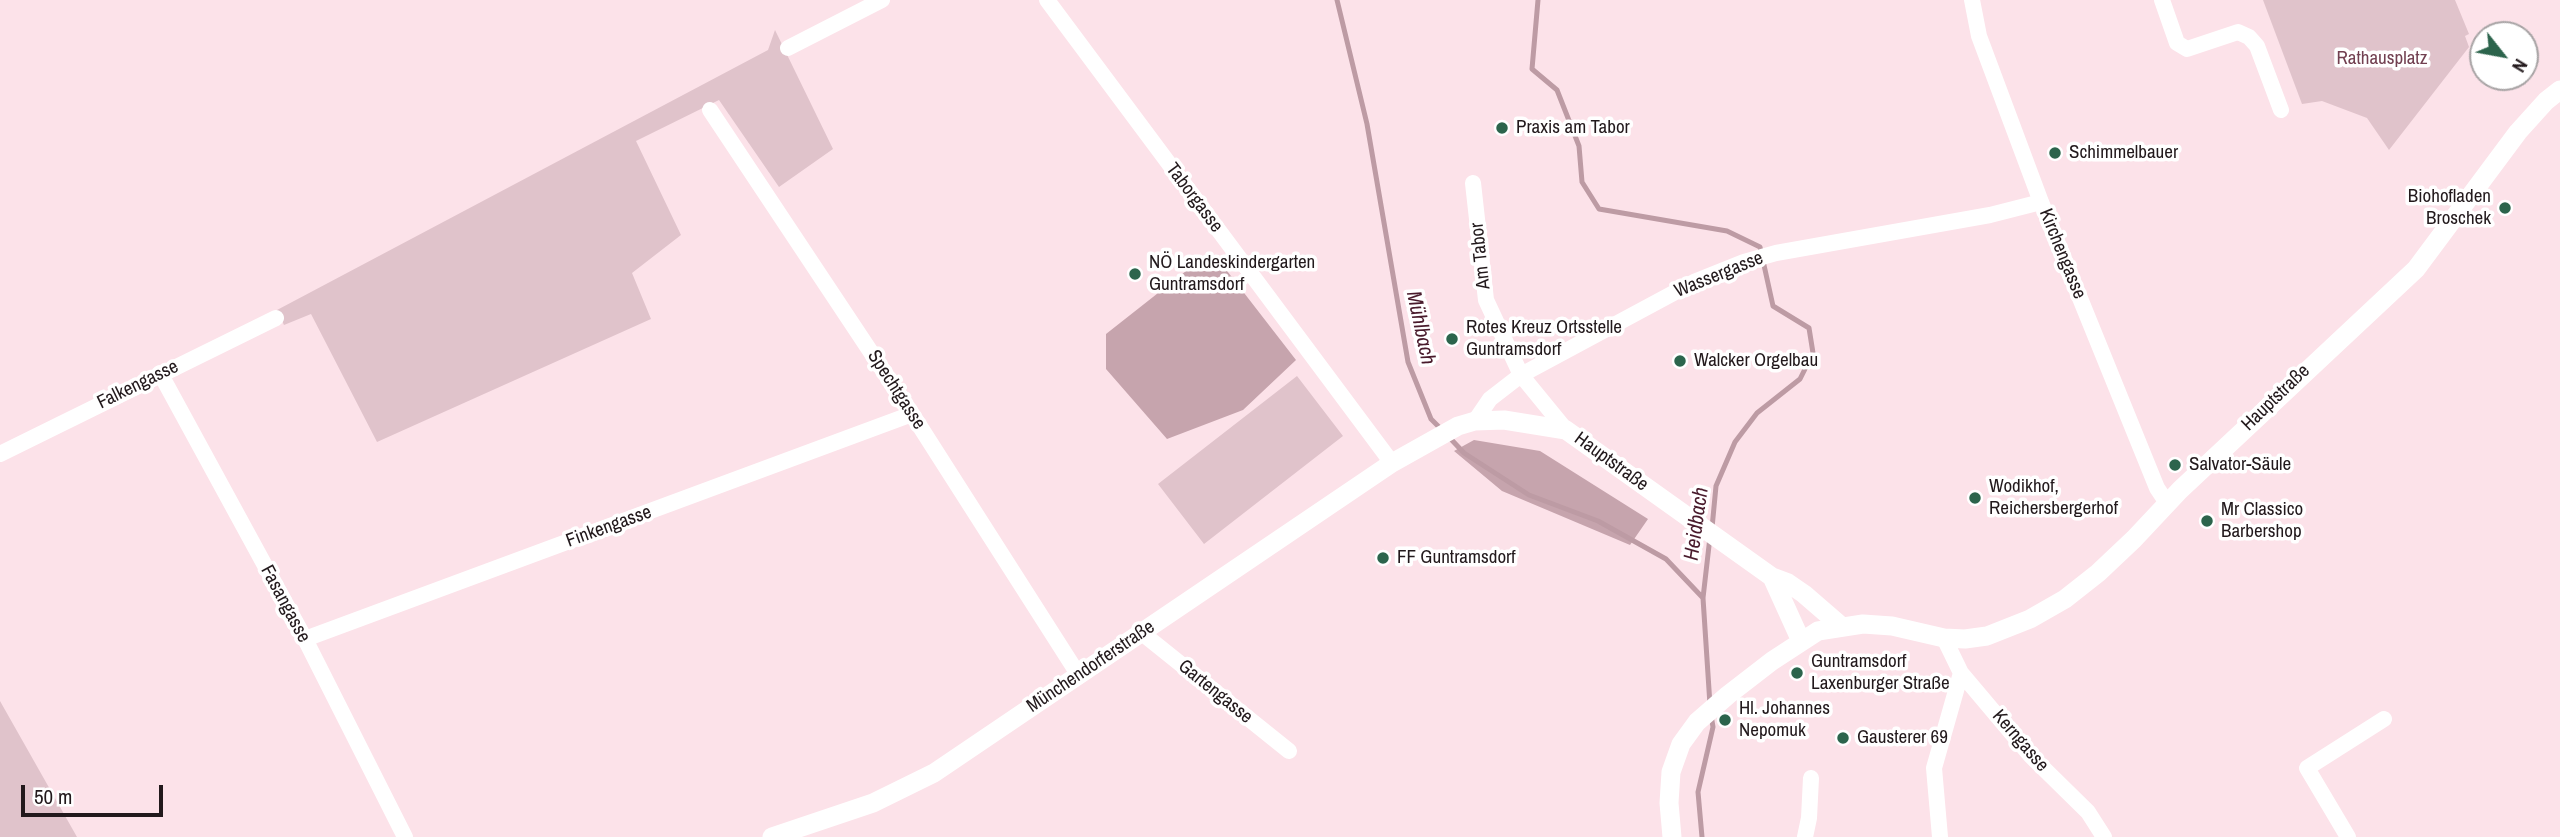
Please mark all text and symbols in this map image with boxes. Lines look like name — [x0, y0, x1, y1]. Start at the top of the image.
north arrow — [2469, 21, 2539, 91]
park label: Rathausplatz — [2337, 48, 2427, 70]
text: N — [2506, 54, 2534, 77]
place label: Praxis am Tabor — [1516, 117, 1630, 139]
marker: Praxis am Tabor — [1494, 120, 1510, 136]
place label: Schimmelbauer — [2069, 142, 2178, 164]
marker: Schimmelbauer — [2047, 145, 2063, 161]
street label: Taborgasse — [1161, 159, 1227, 237]
place label: Biohofladen Broschek — [2408, 186, 2491, 230]
marker: Biohofladen Broschek — [2497, 200, 2513, 216]
street label: Kirchengasse — [2034, 206, 2090, 302]
street label: Am Tabor — [1466, 222, 1496, 290]
street label: Wassergasse — [1671, 247, 1767, 303]
place label: NÖ Landeskindergarten Guntramsdorf — [1149, 252, 1315, 296]
marker: NÖ Landeskindergarten Guntramsdorf — [1127, 266, 1143, 282]
water label: Mühlbach — [1400, 289, 1440, 367]
place label: Rotes Kreuz Ortsstelle Guntramsdorf — [1466, 317, 1622, 361]
marker: Rotes Kreuz Ortsstelle Guntramsdorf — [1444, 331, 1460, 347]
street label: Spechtgasse — [862, 346, 930, 434]
place label: Walcker Orgelbau — [1694, 350, 1818, 372]
marker: Walcker Orgelbau — [1672, 353, 1688, 369]
street label: Falkengasse — [94, 356, 182, 414]
street label: Hauptstraße — [2237, 360, 2315, 436]
street label: Hauptstraße — [1570, 428, 1652, 496]
place label: Salvator-Säule — [2189, 454, 2291, 476]
marker: Salvator-Säule — [2167, 457, 2183, 473]
place label: Wodikhof, Reichersbergerhof — [1989, 476, 2118, 520]
water label: Heidbach — [1679, 486, 1715, 562]
marker: Wodikhof, Reichersbergerhof — [1967, 490, 1983, 506]
place label: Mr Classico Barbershop — [2221, 499, 2303, 543]
street label: Finkengasse — [563, 501, 655, 553]
marker: Mr Classico Barbershop — [2199, 513, 2215, 529]
place label: FF Guntramsdorf — [1397, 547, 1516, 569]
marker: FF Guntramsdorf — [1375, 550, 1391, 566]
street label: Fasangasse — [255, 562, 315, 646]
street label: Münchendorferstraße — [1023, 616, 1159, 718]
place label: Guntramsdorf Laxenburger Straße — [1811, 651, 1950, 695]
street label: Gartengasse — [1173, 655, 1257, 729]
marker: Guntramsdorf Laxenburger Straße — [1789, 665, 1805, 681]
place label: Hl. Johannes Nepomuk — [1739, 698, 1830, 742]
street label: Kerngasse — [1987, 705, 2053, 777]
marker: Hl. Johannes Nepomuk — [1717, 712, 1733, 728]
place label: Gausterer 69 — [1857, 727, 1948, 749]
marker: Gausterer 69 — [1835, 730, 1851, 746]
scale bar — [24, 770, 166, 814]
text: 50 m — [34, 782, 72, 811]

